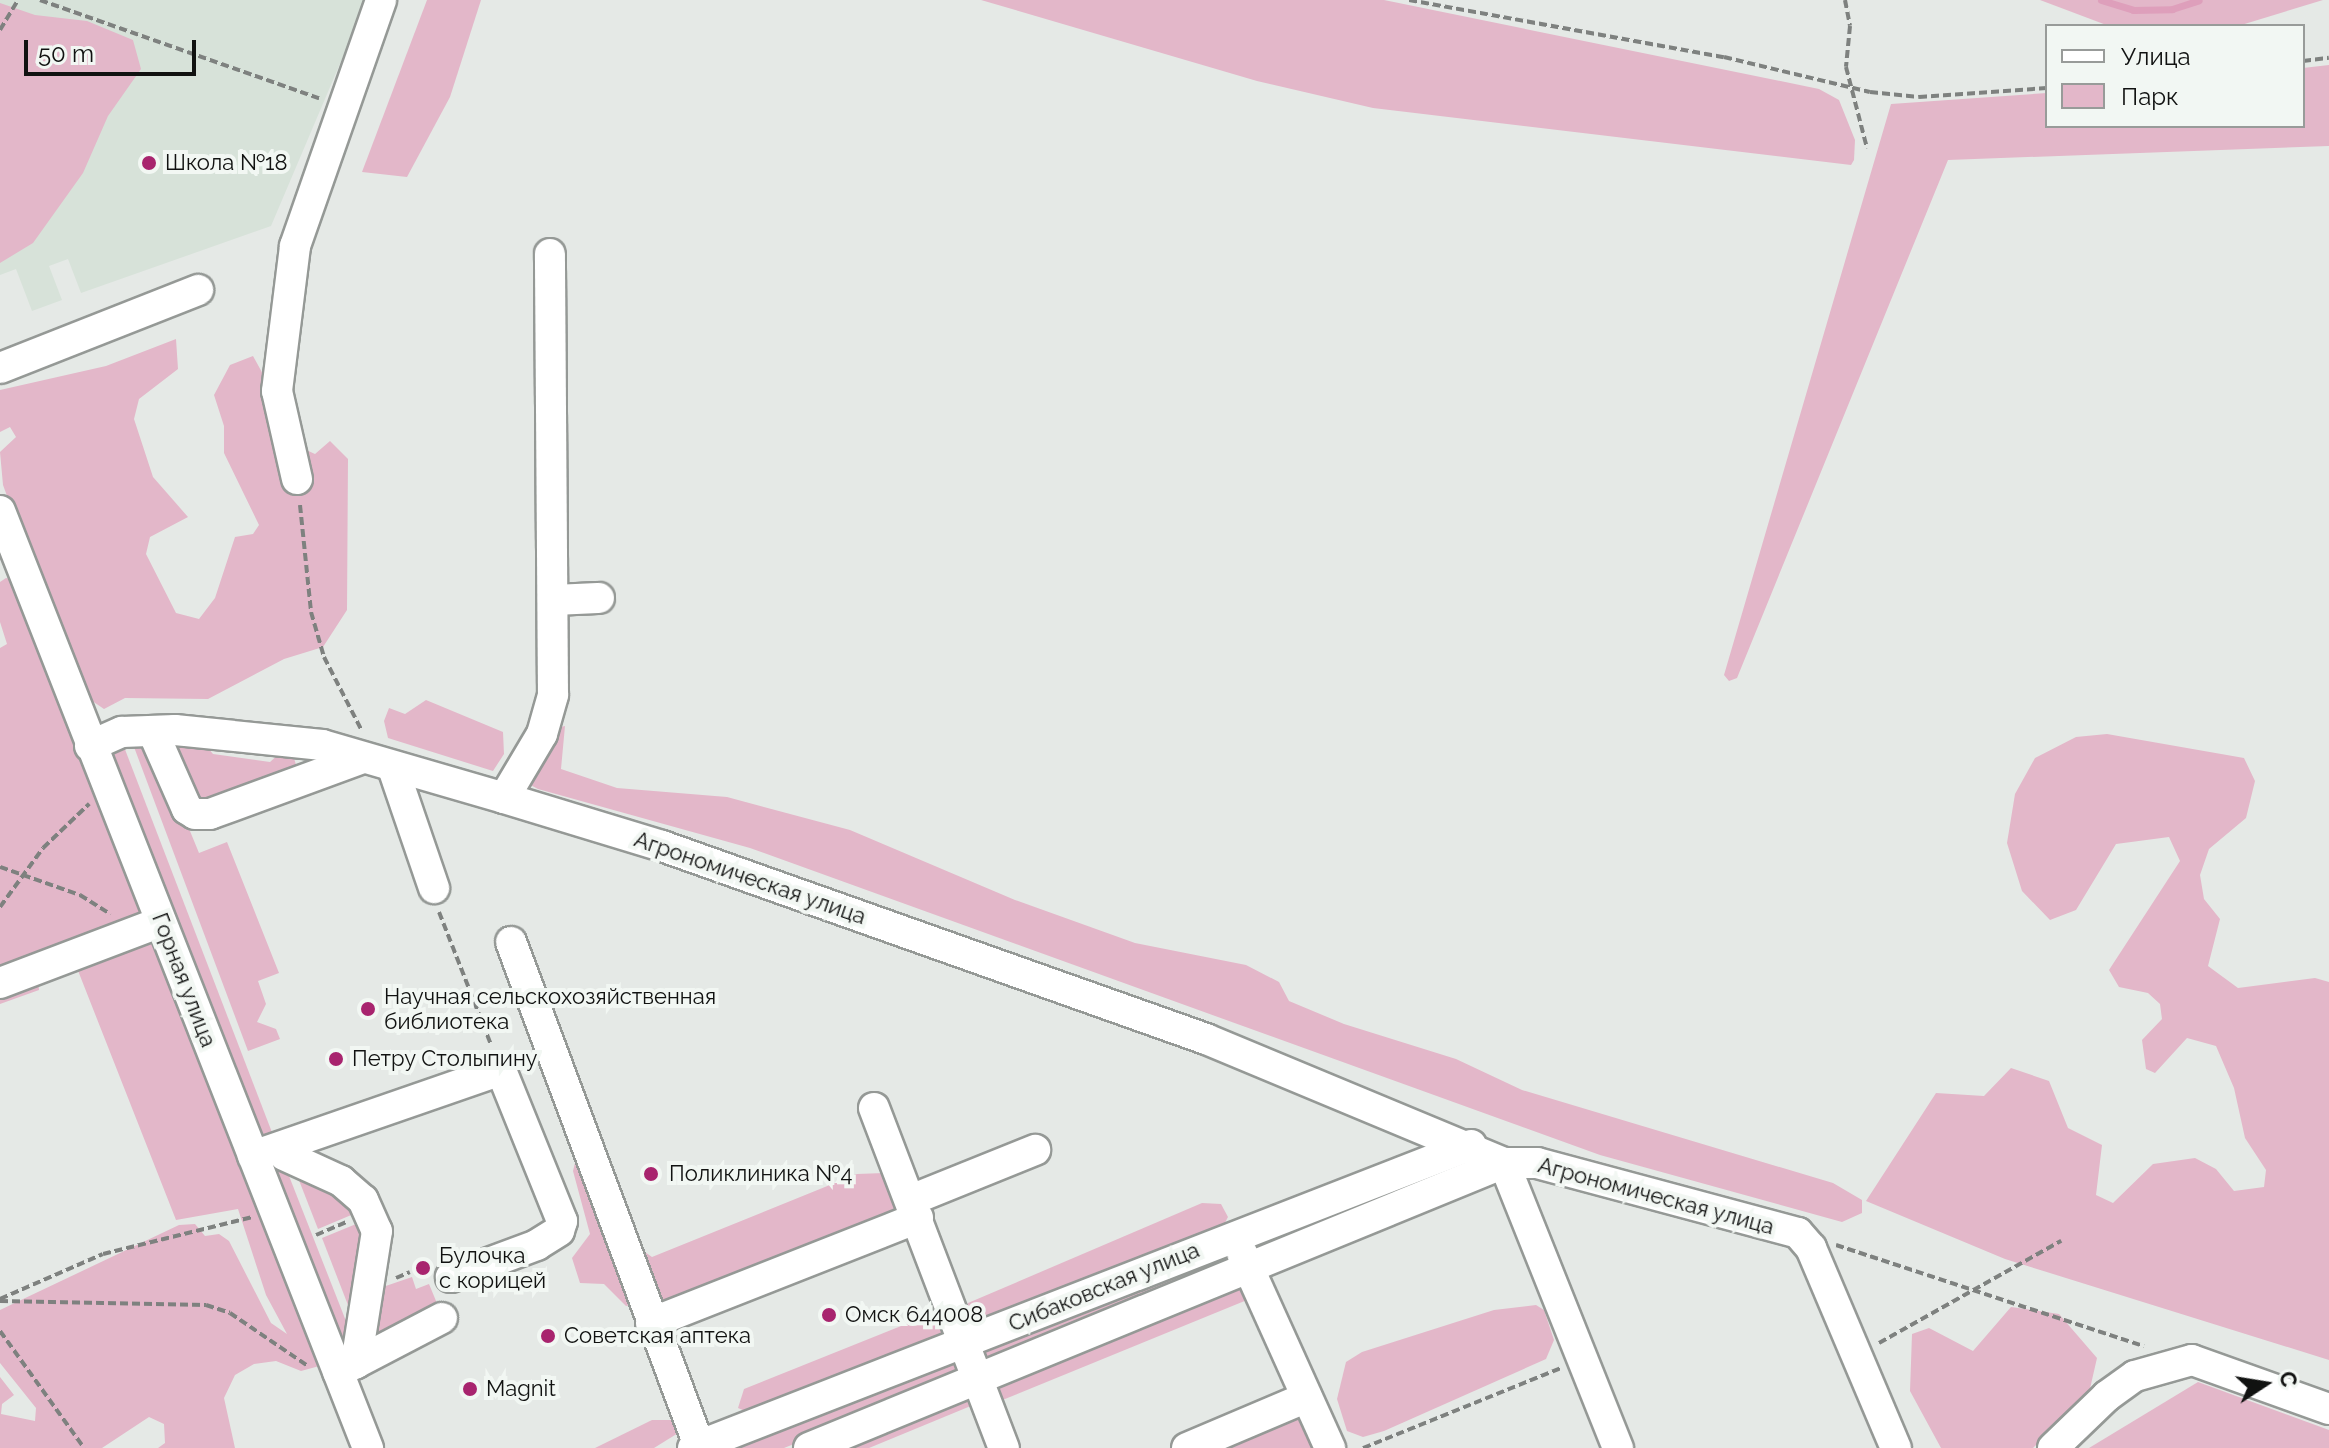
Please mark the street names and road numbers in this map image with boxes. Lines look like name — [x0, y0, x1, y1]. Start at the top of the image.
street label: Агрономическая улица — [630, 826, 870, 930]
street label: Горная улица — [146, 909, 222, 1051]
street label: Агрономическая улица — [1535, 1152, 1777, 1240]
street label: Сибаковская улица — [1005, 1237, 1203, 1337]

